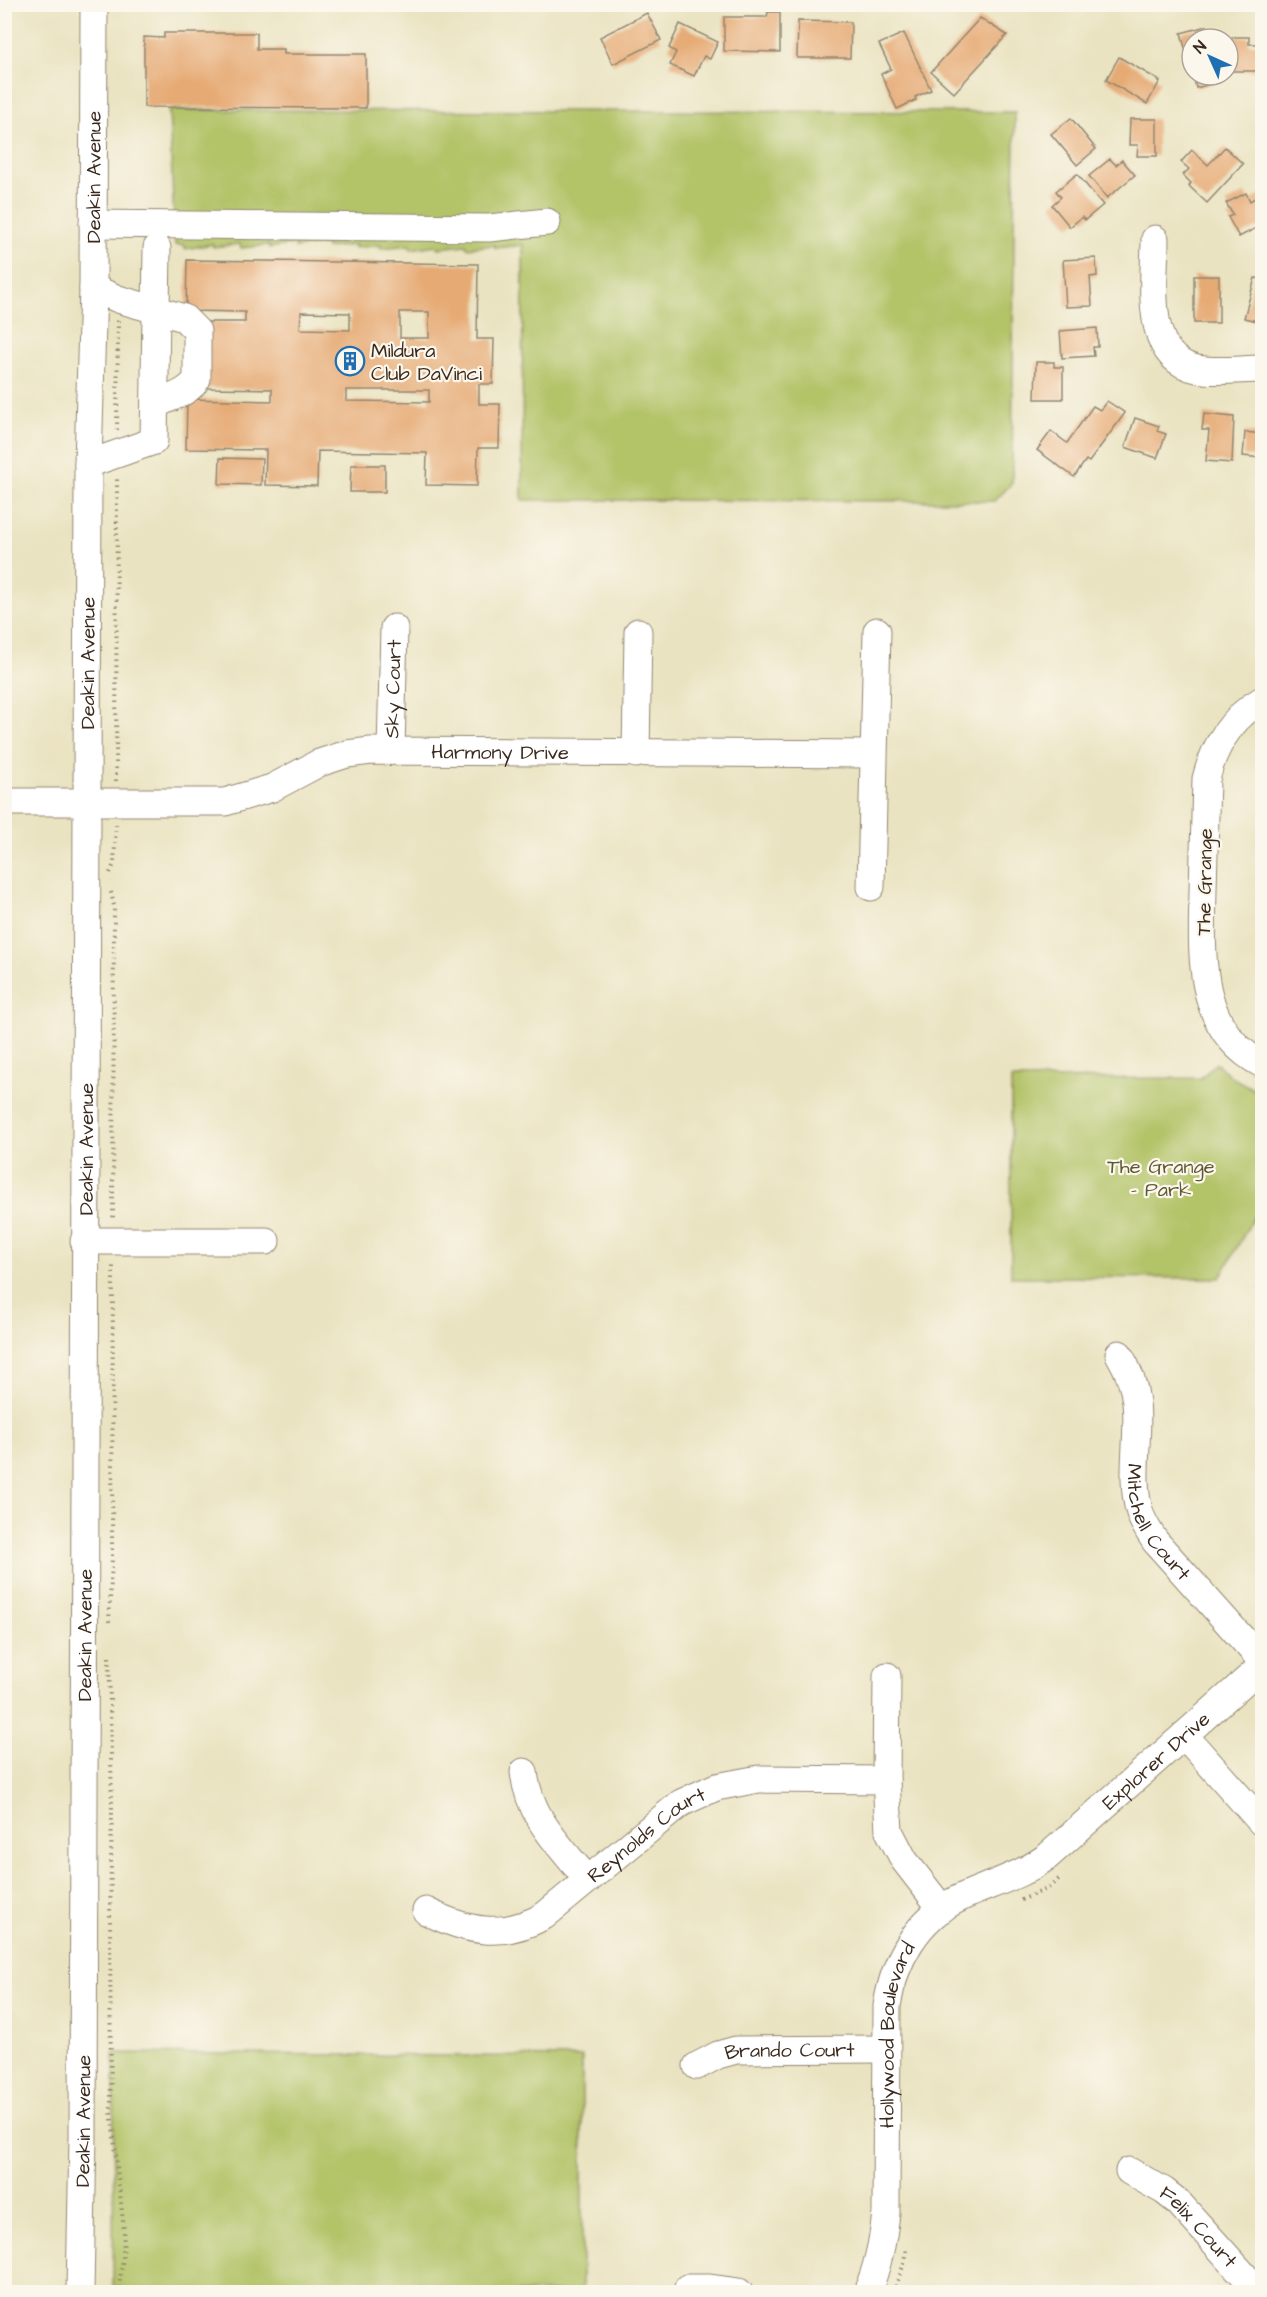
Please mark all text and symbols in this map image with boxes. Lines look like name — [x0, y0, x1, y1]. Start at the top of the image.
north arrow — [1180, 27, 1240, 87]
text: N — [1189, 36, 1211, 58]
street label: Deakin Avenue — [80, 111, 109, 243]
place label: Mildura Club DaVinci — [371, 337, 482, 388]
building icon: Mildura Club DaVinci — [334, 345, 366, 377]
street label: Deakin Avenue — [74, 597, 103, 729]
street label: Sky Court — [378, 639, 409, 739]
street label: Harmony Drive — [431, 738, 569, 768]
street label: The Grange — [1190, 828, 1221, 936]
street label: Deakin Avenue — [73, 1083, 101, 1215]
park label: The Grange - Park — [1107, 1153, 1215, 1204]
street label: Mitchell Court — [1120, 1463, 1197, 1587]
street label: Deakin Avenue — [71, 1569, 100, 1701]
street label: Explorer Drive — [1096, 1705, 1217, 1817]
street label: Reynolds Court — [582, 1781, 710, 1890]
street label: Hollywood Boulevard — [873, 1937, 922, 2128]
street label: Brando Court — [722, 2036, 855, 2067]
street label: Deakin Avenue — [69, 2055, 98, 2187]
street label: Felix Court — [1153, 2180, 1243, 2274]

